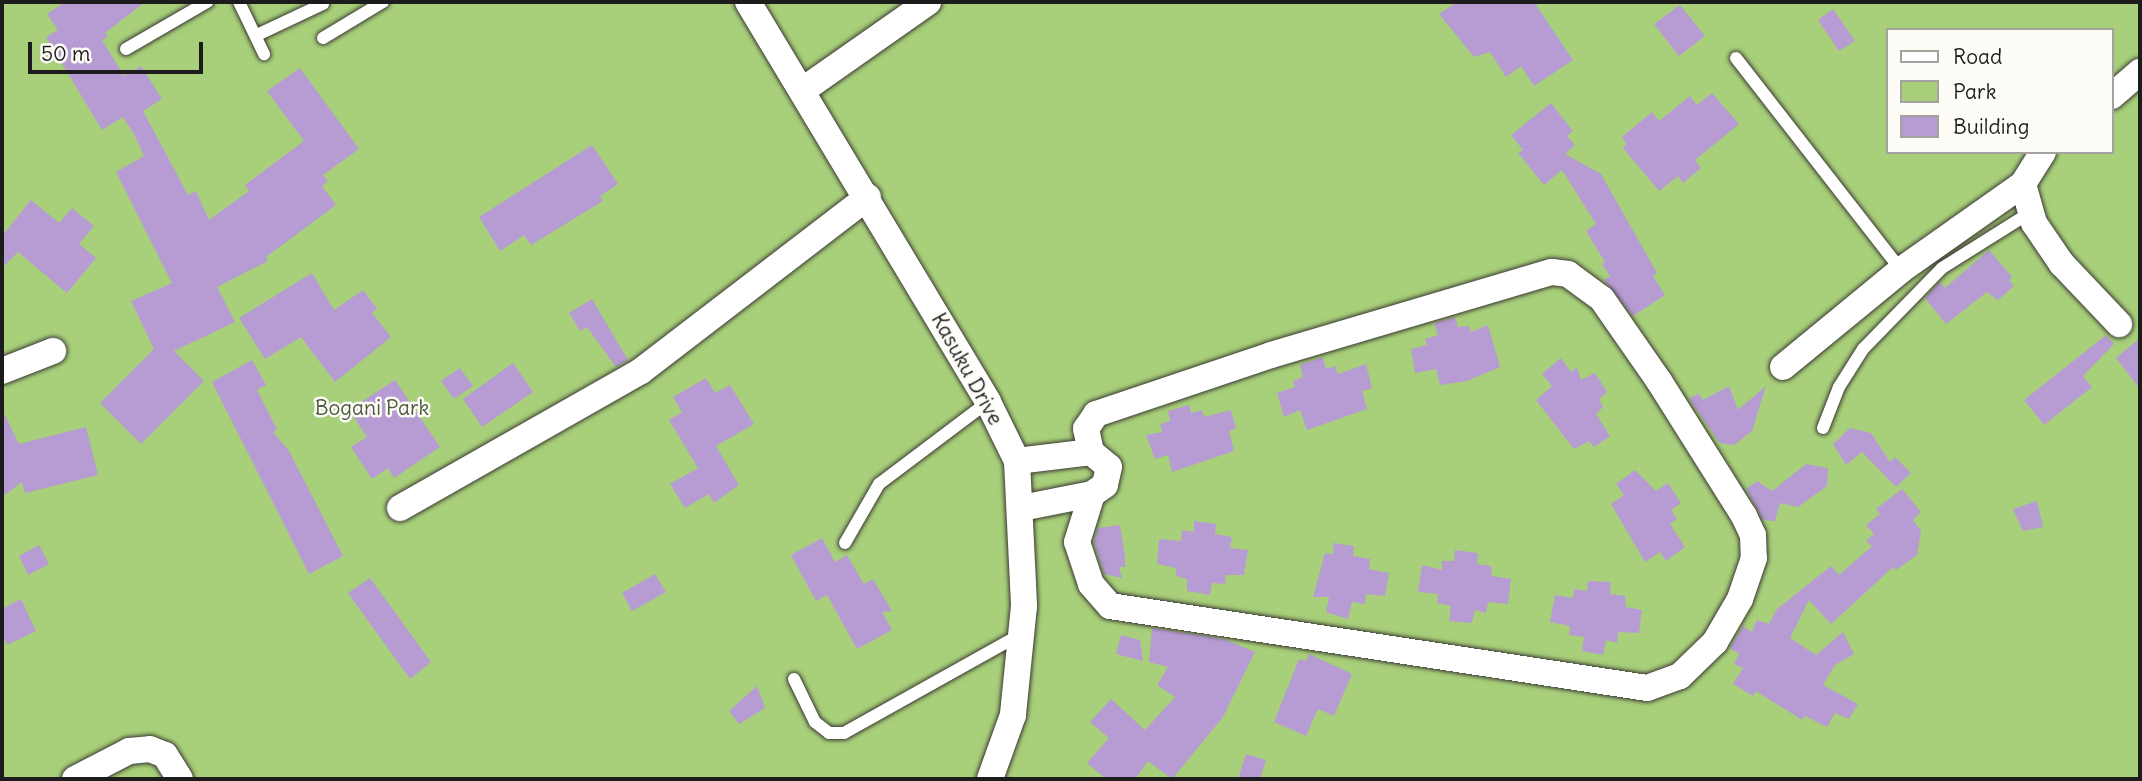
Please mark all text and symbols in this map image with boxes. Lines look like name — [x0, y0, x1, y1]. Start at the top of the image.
scale bar — [32, 28, 206, 72]
legend — [1886, 28, 2114, 154]
text: 50 m — [41, 40, 90, 67]
text: Road — [1953, 43, 2002, 70]
text: Park — [1953, 78, 1996, 105]
text: Building — [1953, 113, 2029, 140]
street label: Kasuku Drive — [926, 309, 1008, 429]
park label: Bogani Park — [315, 395, 429, 421]

